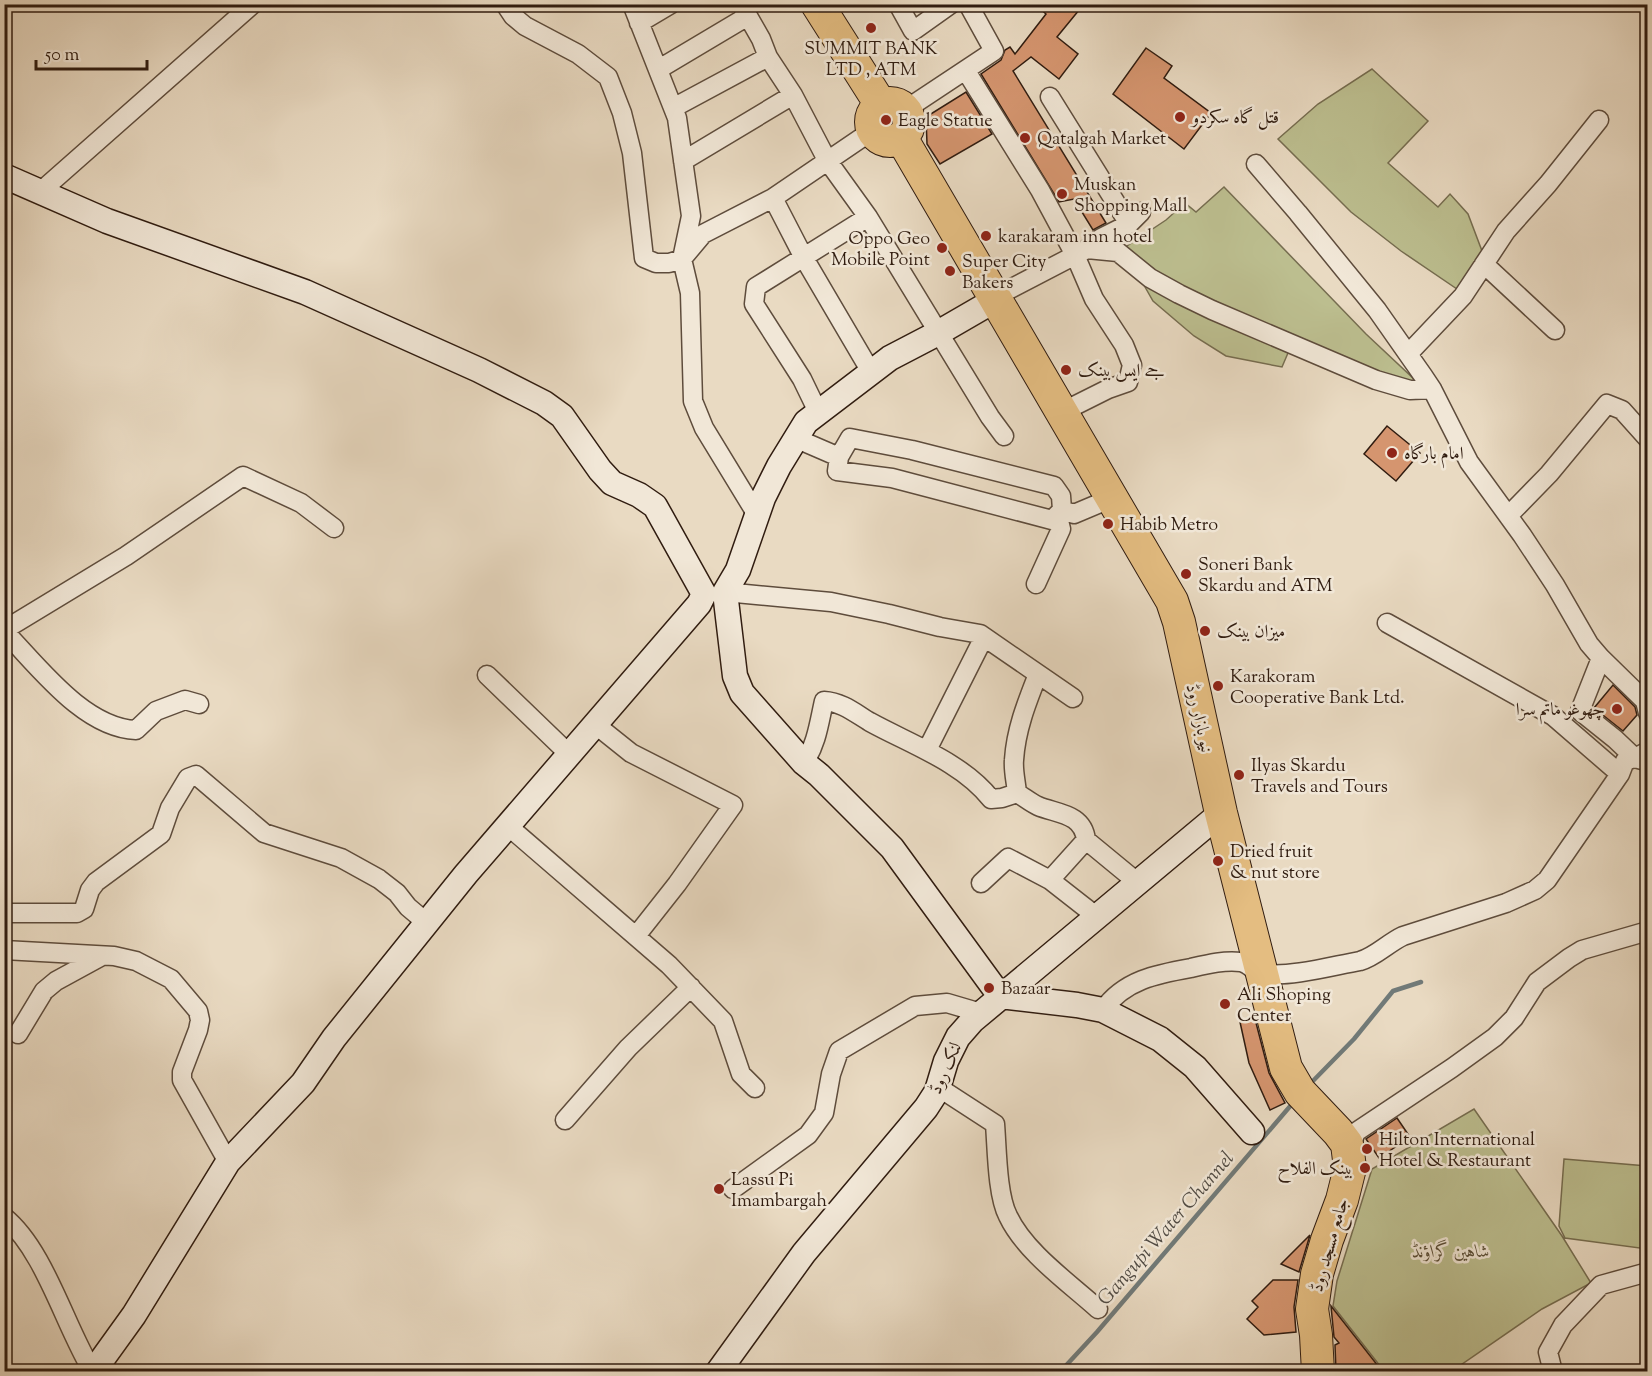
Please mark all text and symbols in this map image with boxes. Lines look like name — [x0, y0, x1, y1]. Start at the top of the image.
marker: SUMMIT BANK LTD , ATM — [864, 21, 878, 35]
scale bar — [36, 33, 147, 71]
place label: SUMMIT BANK LTD , ATM — [804, 37, 938, 84]
text: 50 m — [44, 43, 80, 69]
place label: قتل گاہ سکردو — [1190, 106, 1279, 132]
place label: Eagle Statue — [898, 109, 993, 135]
marker: قتل گاہ سکردو — [1173, 110, 1187, 124]
marker: Eagle Statue — [879, 113, 893, 127]
place label: Qatalgah Market — [1037, 127, 1166, 153]
marker: Qatalgah Market — [1018, 131, 1032, 145]
place label: Muskan Shopping Mall — [1074, 173, 1188, 220]
marker: Muskan Shopping Mall — [1055, 187, 1069, 201]
place label: karakaram inn hotel — [998, 225, 1152, 251]
place label: Oppo Geo Mobile Point — [831, 227, 930, 274]
marker: karakaram inn hotel — [979, 229, 993, 243]
marker: Oppo Geo Mobile Point — [935, 241, 949, 255]
place label: Super City Bakers — [962, 250, 1046, 297]
marker: Super City Bakers — [943, 264, 957, 278]
place label: جے ایس بینک — [1078, 359, 1165, 385]
marker: جے ایس بینک — [1059, 363, 1073, 377]
place label: امام بارگاہ — [1404, 442, 1464, 469]
marker: امام بارگاہ — [1385, 446, 1399, 460]
place label: Habib Metro — [1120, 513, 1218, 539]
marker: Habib Metro — [1101, 517, 1115, 531]
place label: Soneri Bank Skardu and ATM — [1198, 553, 1333, 600]
marker: Soneri Bank Skardu and ATM — [1179, 567, 1193, 581]
place label: میزان بینک — [1217, 620, 1285, 646]
marker: میزان بینک — [1198, 624, 1212, 638]
place label: Karakoram Cooperative Bank Ltd. — [1230, 665, 1405, 712]
marker: Karakoram Cooperative Bank Ltd. — [1211, 679, 1225, 693]
street label: نیو بازار روڈ — [1177, 681, 1219, 756]
place label: چھوغو ماتم سرا — [1516, 698, 1605, 725]
marker: چھوغو ماتم سرا — [1610, 702, 1624, 716]
place label: Ilyas Skardu Travels and Tours — [1251, 754, 1388, 801]
marker: Ilyas Skardu Travels and Tours — [1232, 768, 1246, 782]
place label: Dried fruit & nut store — [1230, 840, 1320, 887]
marker: Dried fruit & nut store — [1211, 854, 1225, 868]
place label: Bazaar — [1001, 977, 1051, 1003]
marker: Bazaar — [982, 981, 996, 995]
place label: Ali Shoping Center — [1237, 983, 1331, 1030]
marker: Ali Shoping Center — [1218, 997, 1232, 1011]
street label: لنک روڈ — [924, 1039, 970, 1099]
place label: Hilton International Hotel & Restaurant — [1379, 1128, 1535, 1175]
marker: Hilton International Hotel & Restaurant — [1360, 1142, 1374, 1156]
water label: Gangupi Water Channel — [1092, 1146, 1242, 1313]
place label: بینک الفلاح — [1278, 1157, 1353, 1184]
marker: بینک الفلاح — [1358, 1161, 1372, 1175]
place label: Lassu Pi Imambargah — [731, 1168, 828, 1215]
marker: Lassu Pi Imambargah — [712, 1182, 726, 1196]
street label: جامع مسجد روڈ — [1305, 1196, 1358, 1296]
park label: شاہین گراؤنڈ — [1412, 1239, 1490, 1266]

